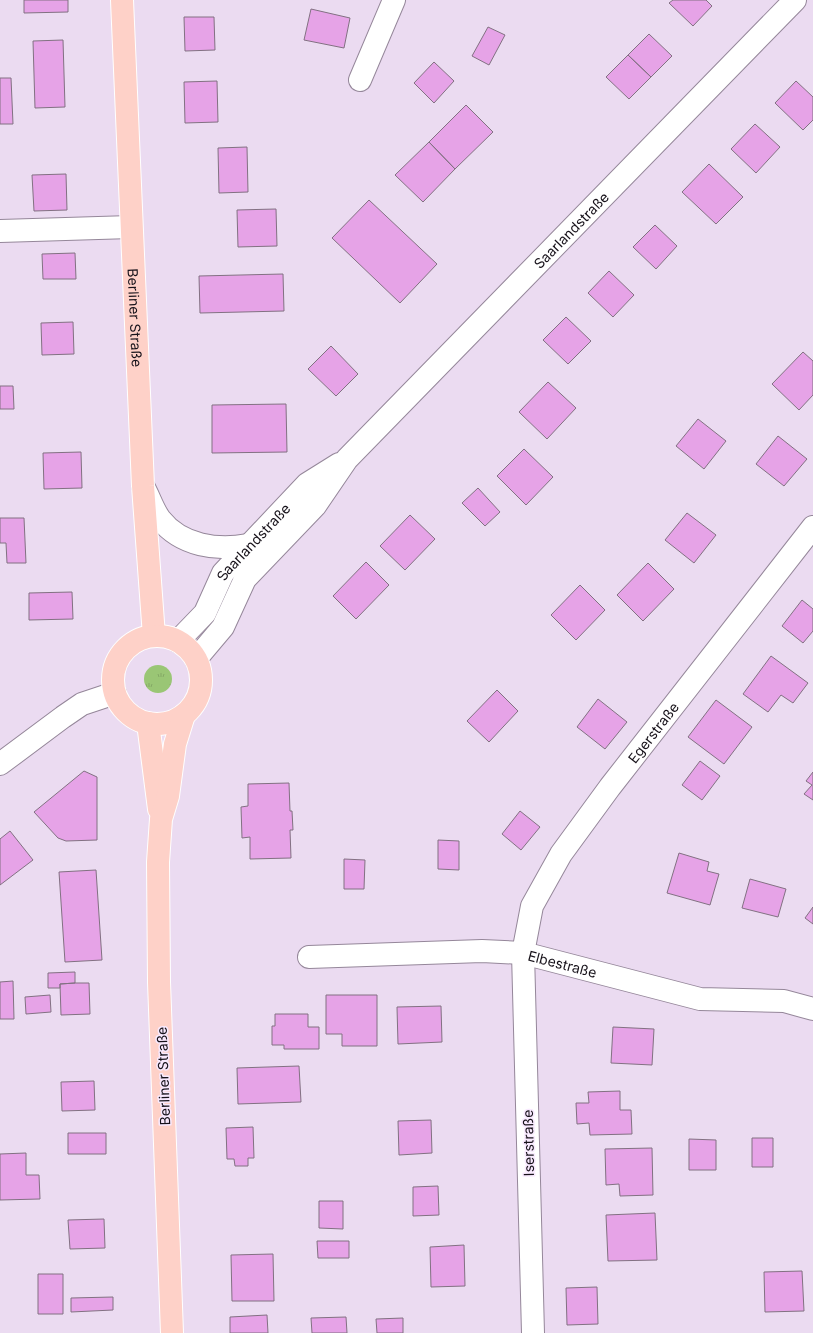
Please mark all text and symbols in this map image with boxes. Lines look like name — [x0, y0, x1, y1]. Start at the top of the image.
street label: Saarlandstraße — [530, 188, 612, 272]
street label: Berliner Straße — [125, 268, 146, 367]
street label: Saarlandstraße — [212, 499, 293, 583]
street label: Egerstraße — [624, 698, 682, 766]
street label: Elbestraße — [526, 946, 599, 980]
street label: Berliner Straße — [153, 1026, 173, 1126]
street label: Iserstraße — [519, 1110, 537, 1176]

